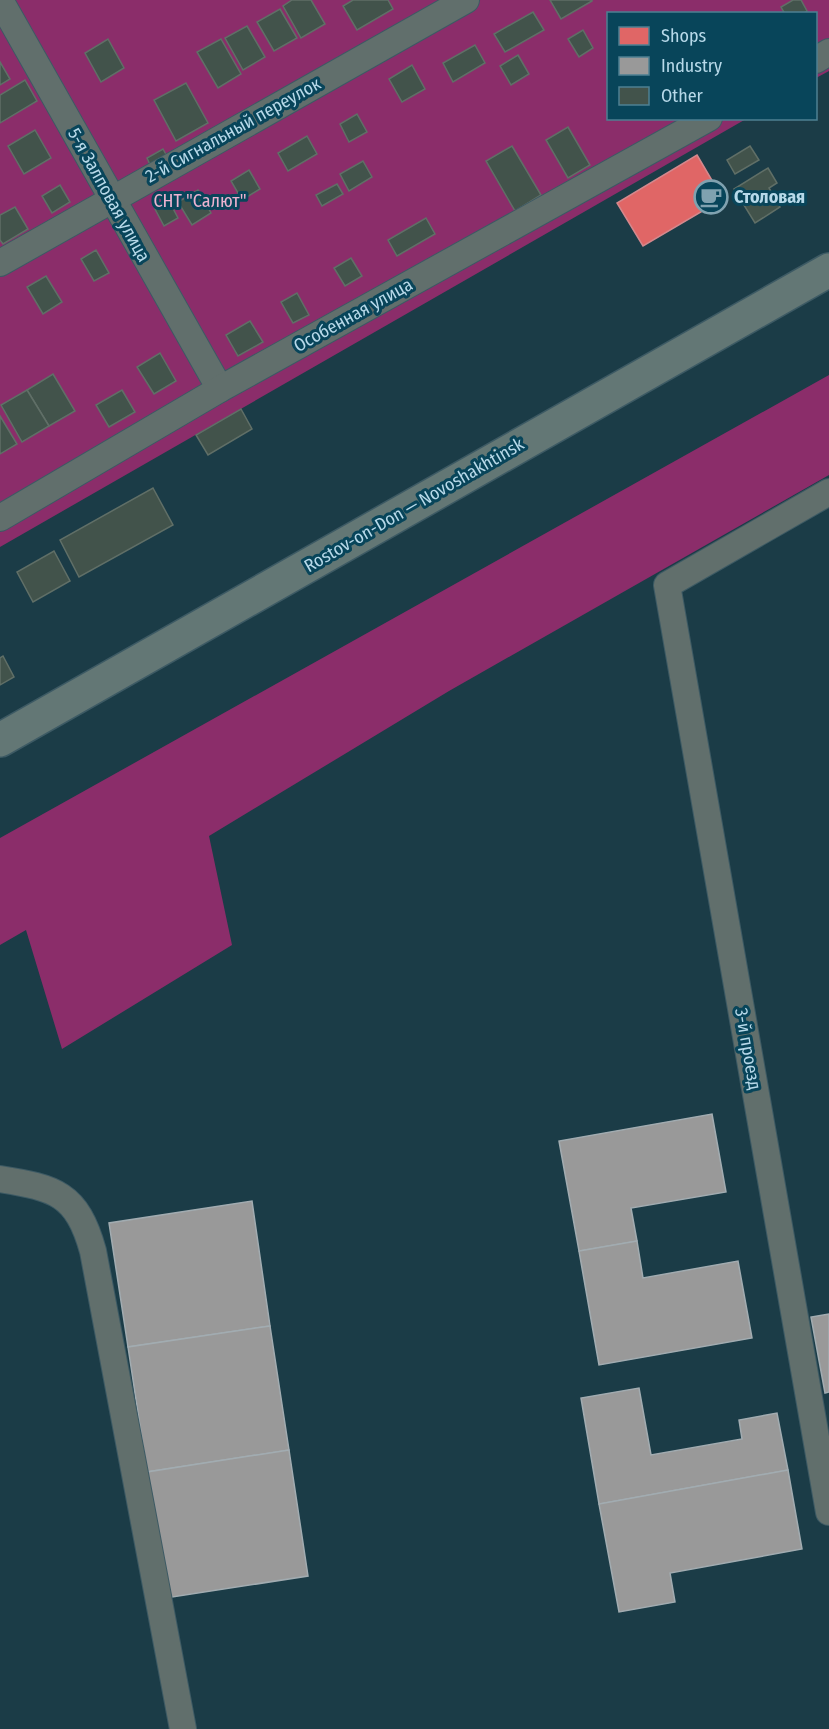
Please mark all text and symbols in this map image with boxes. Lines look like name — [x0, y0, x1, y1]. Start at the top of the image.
legend — [607, 12, 817, 120]
text: Shops — [661, 25, 706, 47]
text: Industry — [661, 55, 722, 77]
street label: 2-й Сигнальный переулок — [141, 72, 325, 187]
text: Other — [661, 85, 704, 107]
street label: 5-я Залповая улица — [63, 124, 155, 266]
cafe icon: Столовая — [693, 179, 729, 215]
place label: Столовая — [734, 186, 805, 208]
park label: СНТ "Салют" — [153, 190, 247, 212]
street label: Особенная улица — [290, 273, 416, 357]
street label: Rostov-on-Don — Novoshakhtinsk — [300, 433, 528, 577]
street label: 3-й проезд — [730, 1006, 766, 1092]

